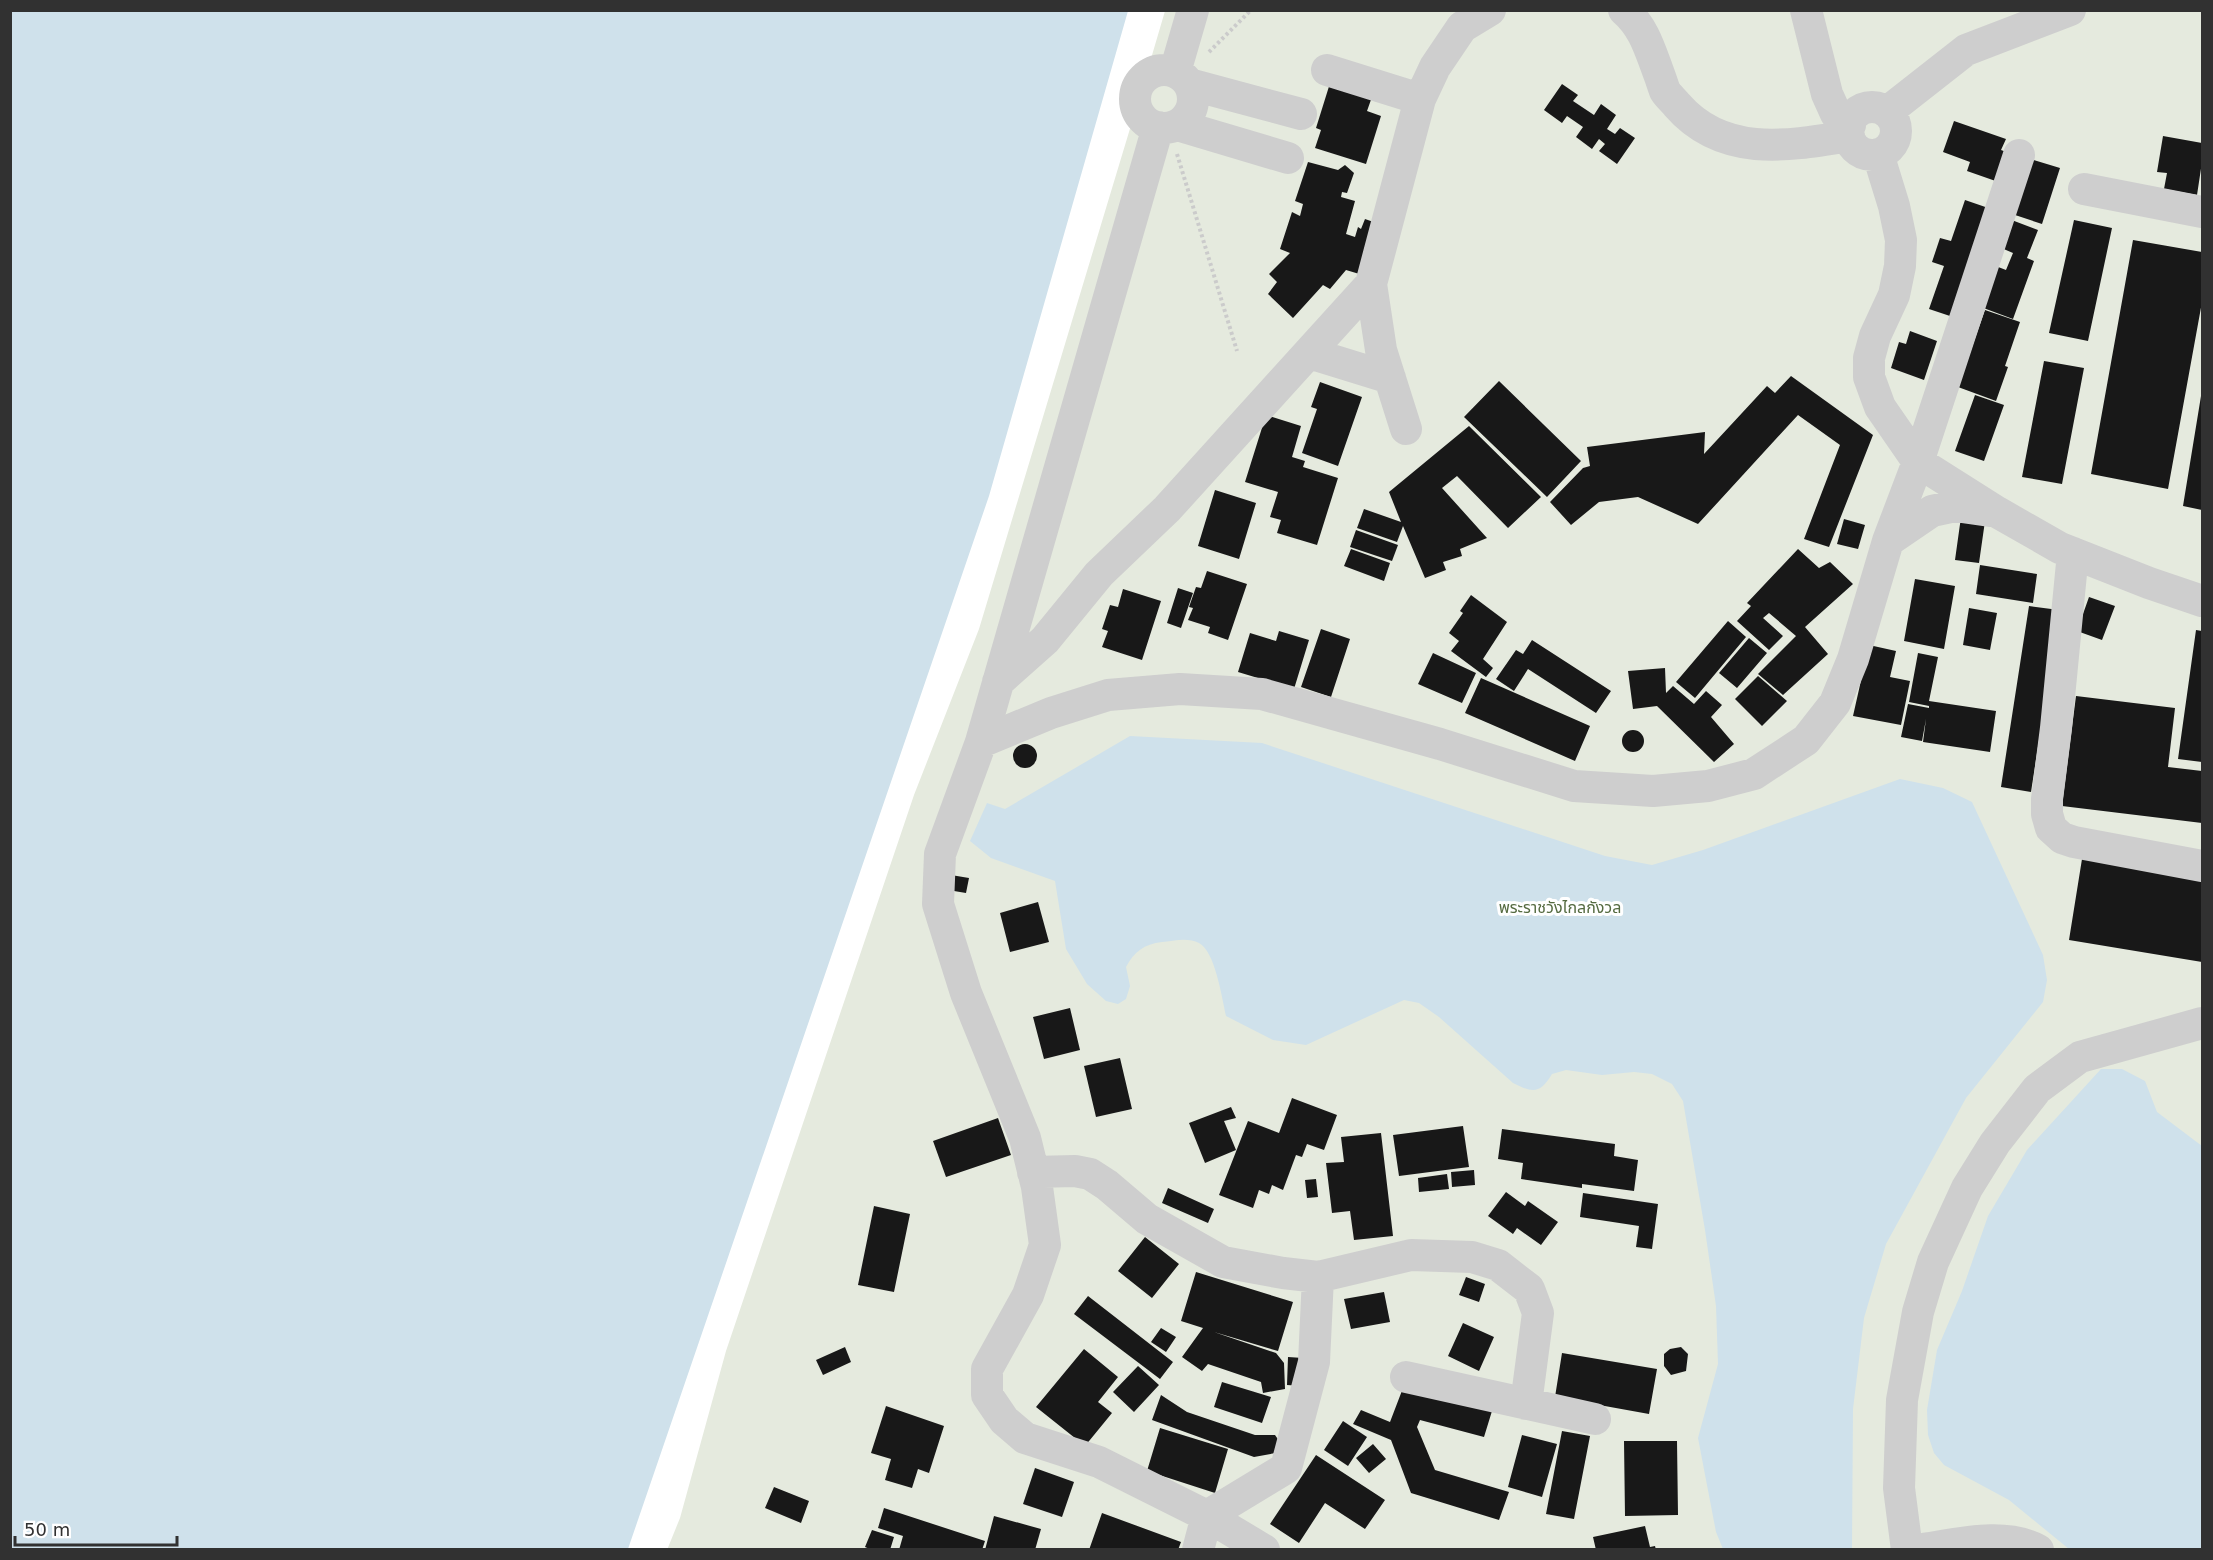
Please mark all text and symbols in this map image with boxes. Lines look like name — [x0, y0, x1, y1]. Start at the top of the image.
park label: พระราชวังไกลกังวล — [1499, 898, 1621, 917]
scale bar — [15, 1509, 177, 1547]
text: 50 m — [24, 1519, 70, 1540]

